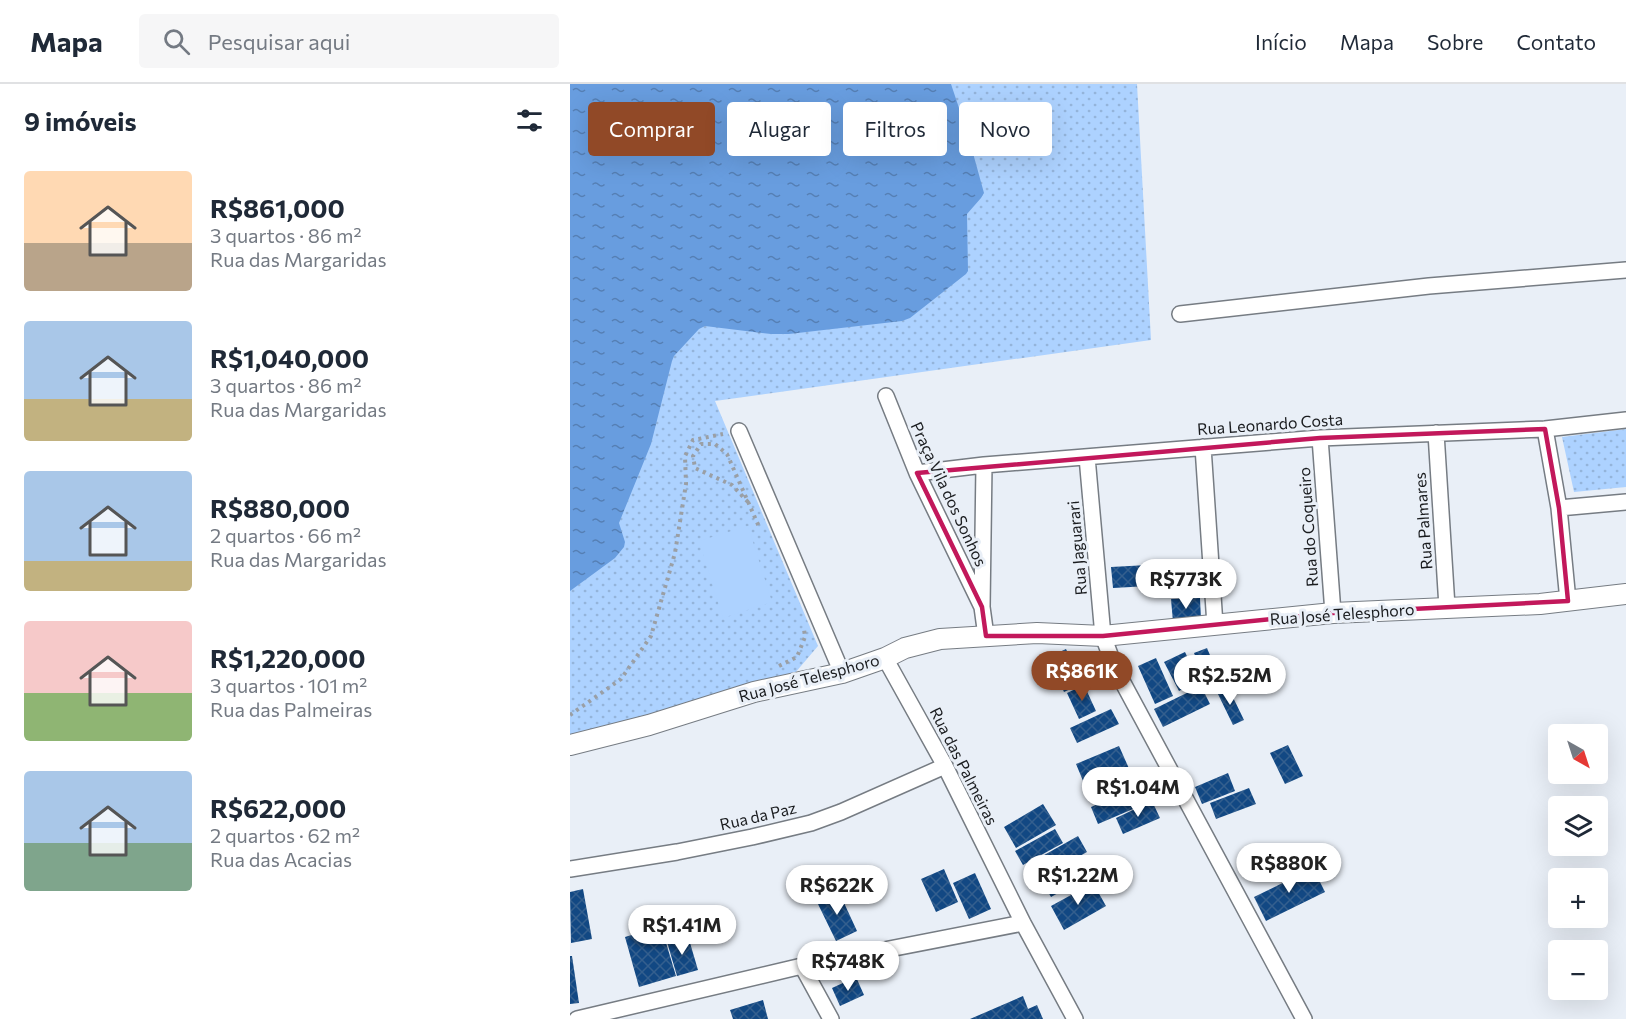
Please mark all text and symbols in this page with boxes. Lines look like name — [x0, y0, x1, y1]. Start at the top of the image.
search box — [139, 14, 559, 68]
text: Mapa — [30, 24, 103, 58]
icon: search — [160, 25, 193, 58]
text: Pesquisar aqui — [208, 28, 350, 55]
text: Início — [1255, 29, 1307, 54]
text: Mapa — [1340, 29, 1394, 54]
text: Sobre — [1427, 29, 1483, 54]
text: Contato — [1516, 29, 1596, 54]
chip: Comprar — [588, 102, 715, 156]
chip: Alugar — [727, 102, 831, 156]
chip: Filtros — [843, 102, 947, 156]
chip: Novo — [959, 102, 1052, 156]
icon: filters — [513, 104, 546, 137]
text: 9 imóveis — [24, 105, 137, 136]
text: R$861,000 — [210, 192, 345, 223]
icon: home — [72, 195, 144, 267]
text: 3 quartos · 86 m² — [210, 223, 361, 247]
text: Rua das Margaridas — [210, 247, 387, 271]
text: R$1,040,000 — [210, 342, 369, 373]
icon: home — [72, 345, 144, 417]
text: 3 quartos · 86 m² — [210, 373, 361, 397]
text: Rua das Margaridas — [210, 397, 387, 421]
street label: Rua Leonardo Costa — [1196, 409, 1344, 438]
street label: Praça Vila dos Sonhos — [908, 418, 991, 569]
street label: Rua do Coqueiro — [1294, 467, 1321, 588]
street label: Rua Palmares — [1410, 472, 1435, 570]
text: R$880,000 — [210, 492, 350, 523]
icon: home — [72, 495, 144, 567]
street label: Rua Jaguarari — [1063, 500, 1090, 596]
text: 2 quartos · 66 m² — [210, 523, 361, 547]
text: Rua das Margaridas — [210, 547, 387, 571]
pin: R$773K — [1137, 559, 1235, 610]
text: R$773K — [1150, 566, 1222, 590]
street label: Rua José Telesphoro — [1269, 599, 1415, 628]
text: R$1,220,000 — [210, 642, 366, 673]
icon: home — [72, 645, 144, 717]
street label: Rua José Telesphoro — [736, 650, 881, 705]
pin: R$861K — [1033, 651, 1131, 702]
pin: R$2.52M — [1175, 655, 1285, 706]
text: R$861K — [1045, 658, 1119, 682]
text: R$2.52M — [1188, 662, 1272, 686]
text: 3 quartos · 101 m² — [210, 673, 367, 697]
text: Rua das Palmeiras — [210, 697, 372, 721]
street label: Rua das Palmeiras — [927, 704, 1002, 828]
north arrow — [1548, 724, 1608, 784]
map controls — [1548, 724, 1608, 1000]
pin: R$1.04M — [1083, 767, 1193, 818]
text: R$1.04M — [1096, 774, 1180, 798]
text: R$622,000 — [210, 792, 346, 823]
icon: home — [72, 795, 144, 867]
button: layers — [1548, 796, 1608, 856]
street label: Rua da Paz — [718, 797, 798, 834]
text: 2 quartos · 62 m² — [210, 823, 360, 847]
pin: R$880K — [1240, 843, 1338, 894]
text: Rua das Acacias — [210, 847, 352, 871]
text: R$880K — [1250, 850, 1328, 874]
pin: R$1.22M — [1023, 855, 1133, 906]
text: R$1.22M — [1037, 862, 1119, 886]
pin: R$622K — [788, 865, 886, 916]
button: + — [1548, 868, 1608, 928]
text: R$622K — [800, 872, 874, 896]
pin: R$1.41M — [627, 905, 737, 956]
text: R$1.41M — [642, 912, 722, 936]
button: − — [1548, 940, 1608, 1000]
pin: R$748K — [799, 941, 897, 992]
text: R$748K — [811, 948, 885, 972]

